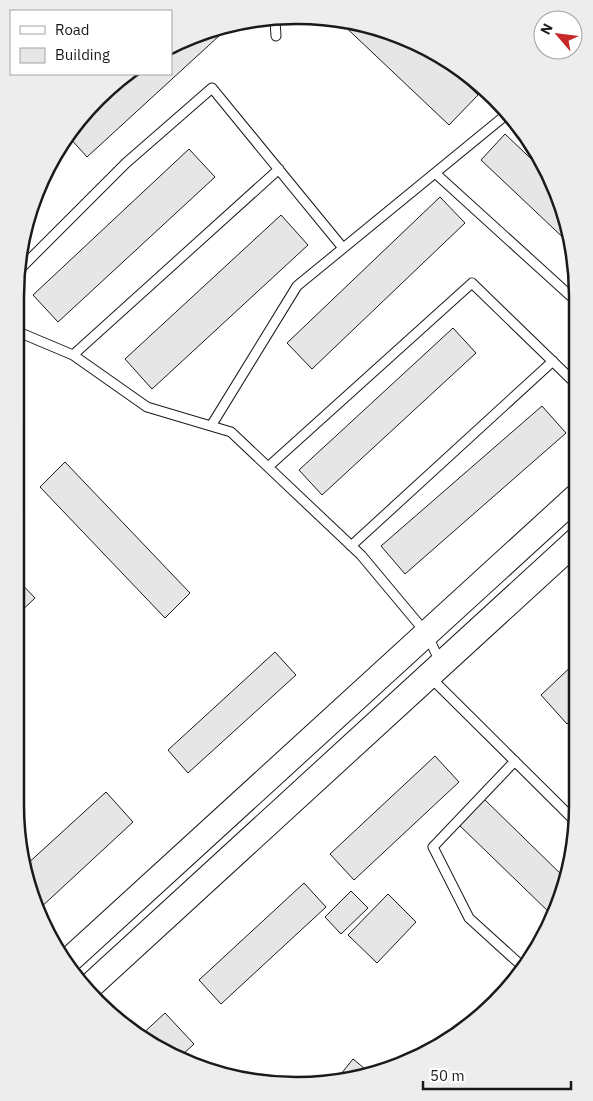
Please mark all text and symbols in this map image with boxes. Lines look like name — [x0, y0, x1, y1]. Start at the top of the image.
legend — [10, 10, 172, 75]
north arrow — [533, 10, 583, 60]
text: Road — [55, 20, 90, 39]
text: N — [536, 20, 557, 38]
text: Building — [55, 45, 110, 64]
scale bar — [423, 1058, 570, 1090]
text: 50 m — [430, 1066, 465, 1085]

